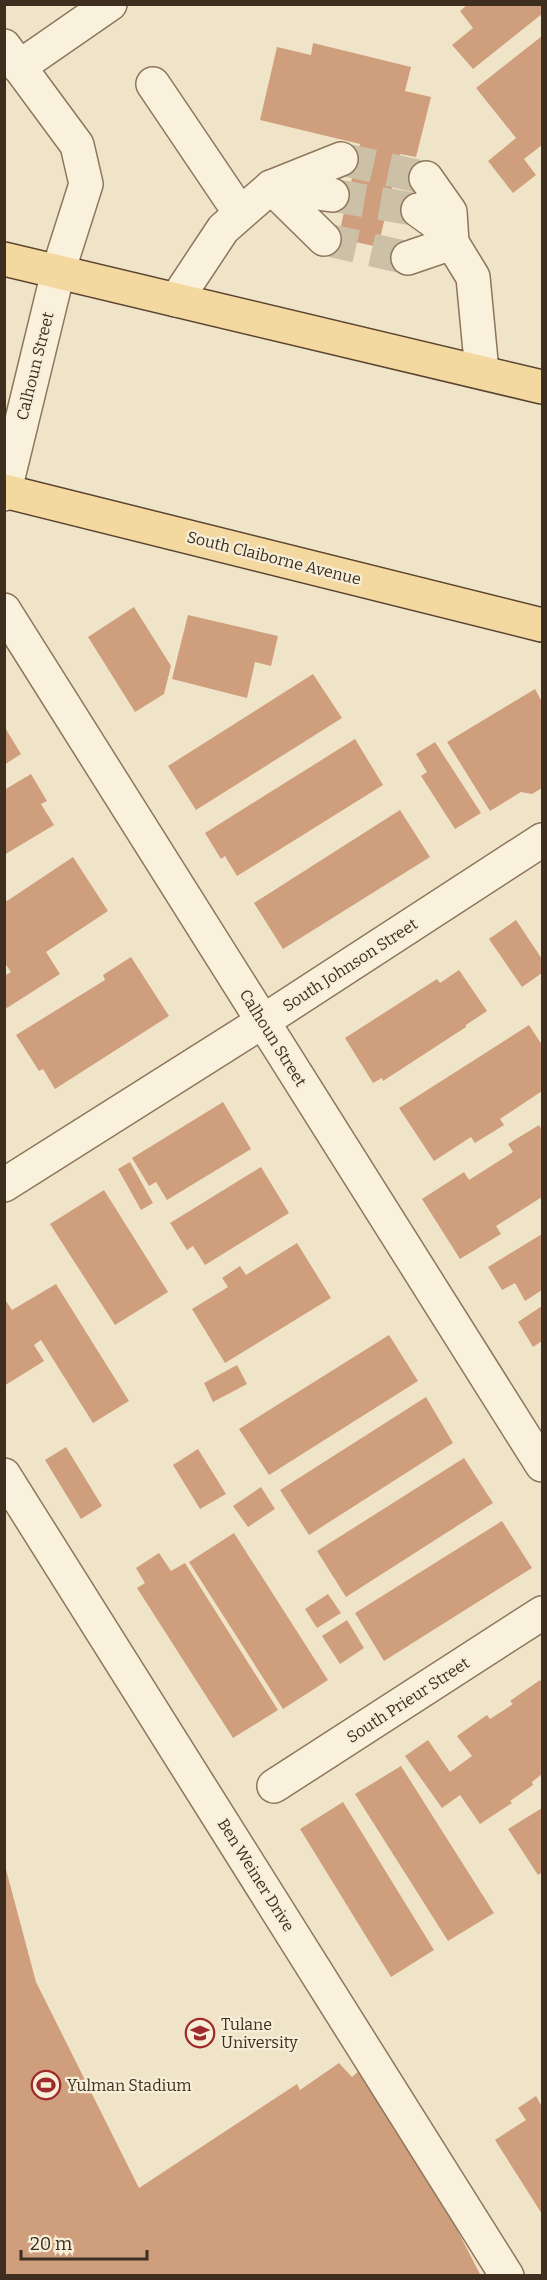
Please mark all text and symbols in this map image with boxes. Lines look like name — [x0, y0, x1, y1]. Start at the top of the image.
street label: Calhoun Street — [12, 310, 58, 422]
street label: South Claiborne Avenue — [185, 527, 363, 589]
street label: South Johnson Street — [279, 914, 421, 1016]
street label: Calhoun Street — [236, 986, 311, 1090]
street label: South Prieur Street — [343, 1653, 473, 1747]
street label: Ben Weiner Drive — [214, 1815, 298, 1935]
place label: Tulane University — [221, 2015, 298, 2052]
school or university icon: Tulane University — [184, 2017, 216, 2049]
sports icon: Yulman Stadium — [30, 2069, 62, 2101]
place label: Yulman Stadium — [67, 2076, 192, 2095]
scale bar — [21, 2223, 147, 2261]
text: 20 m — [30, 2233, 72, 2255]

